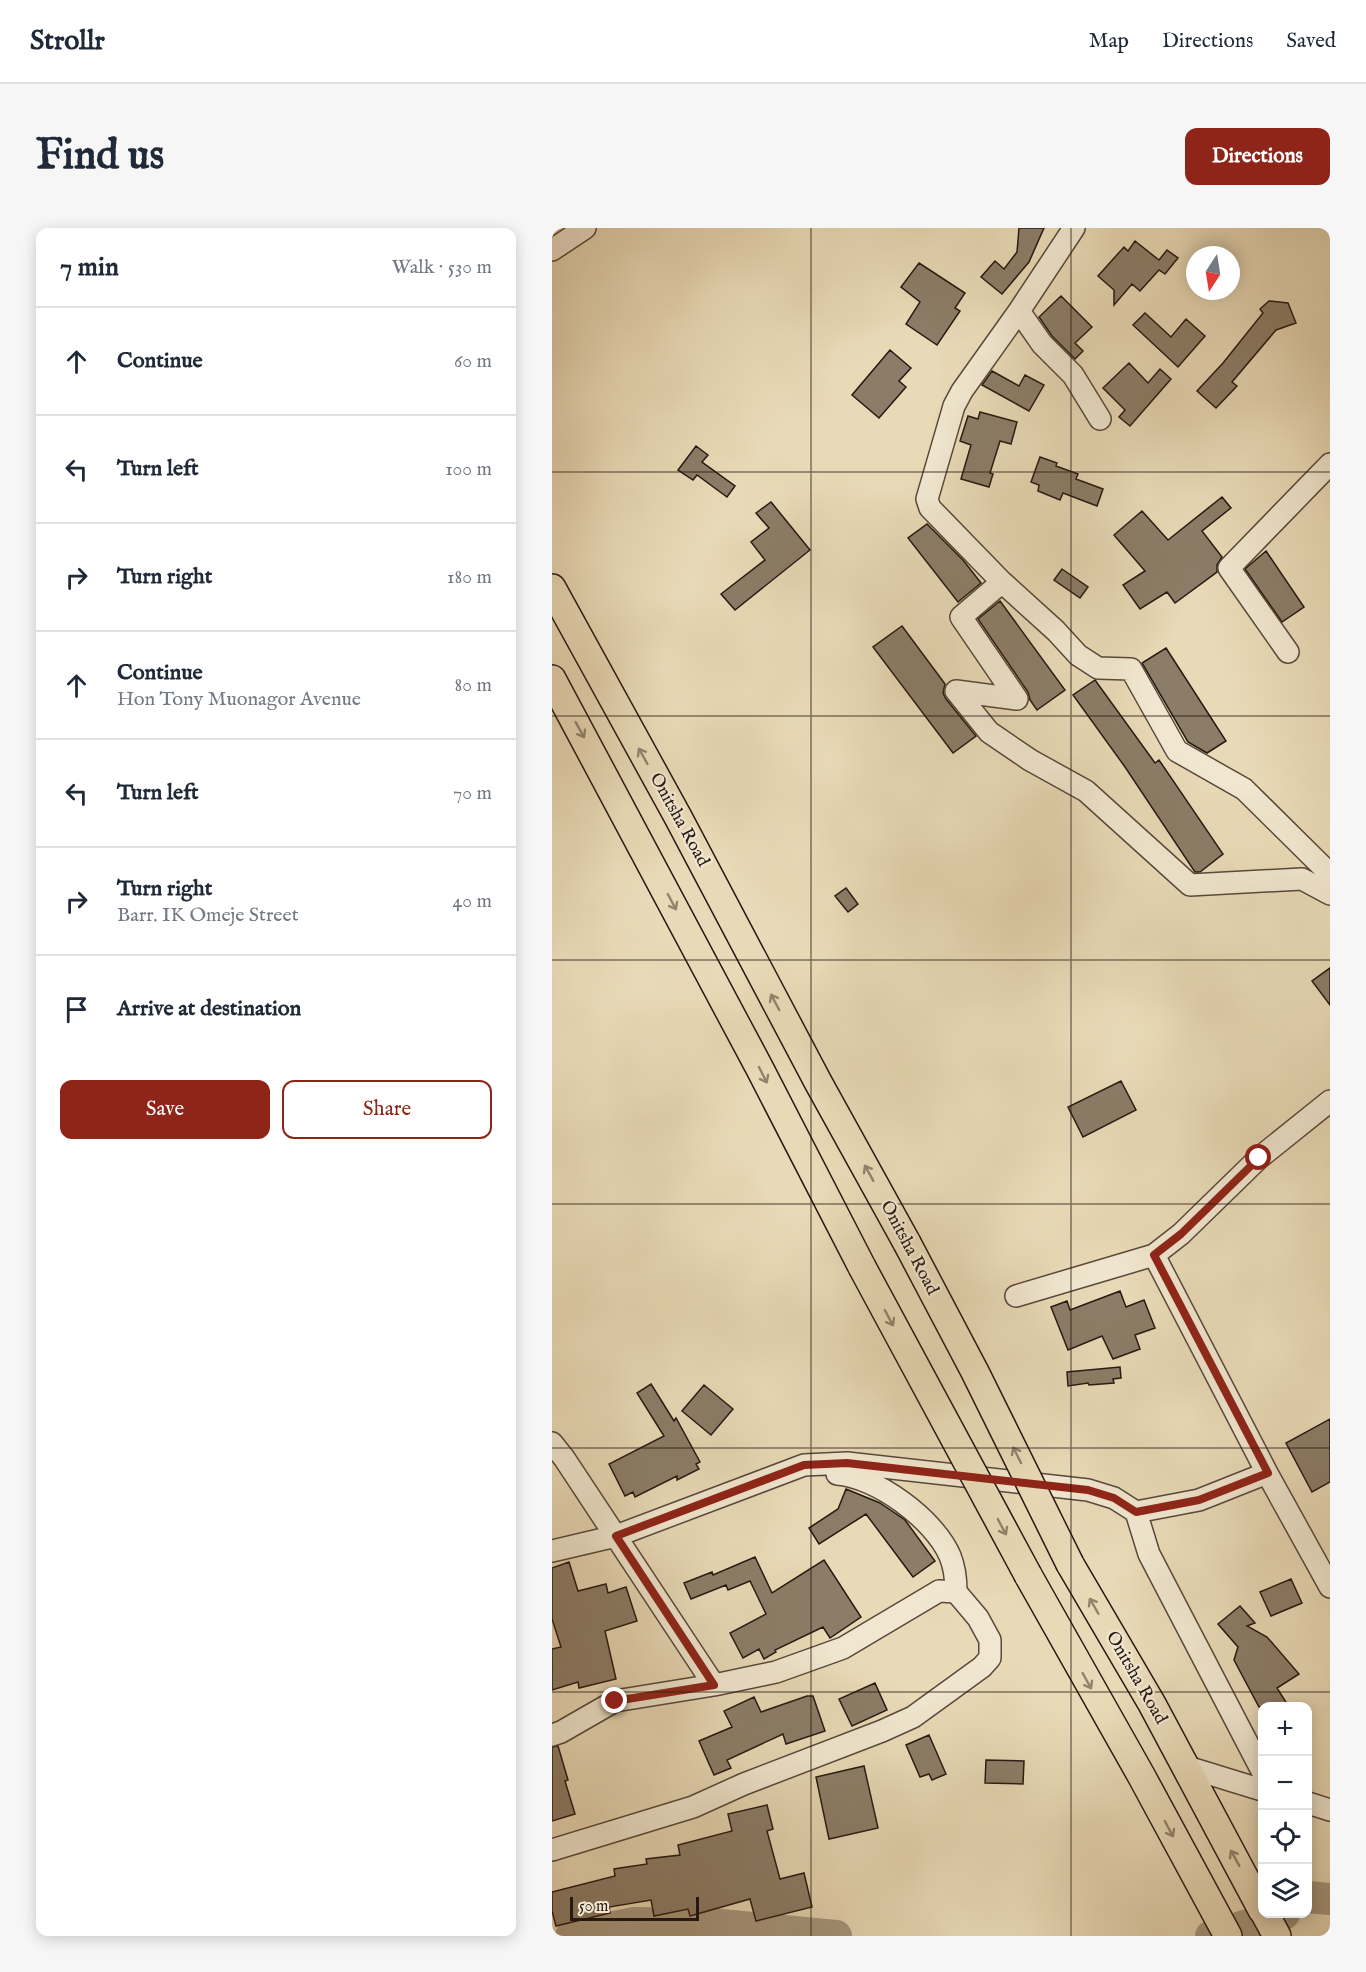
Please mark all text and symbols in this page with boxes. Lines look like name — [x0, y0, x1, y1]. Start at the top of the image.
text: Strollr — [30, 24, 105, 59]
text: Map — [1089, 28, 1129, 55]
text: Directions — [1162, 28, 1253, 55]
text: Saved — [1286, 28, 1336, 55]
button: Directions — [1185, 128, 1330, 185]
text: Find us — [36, 130, 164, 183]
north arrow — [1186, 246, 1240, 300]
text: 7 min — [60, 251, 119, 284]
text: Walk · 530 m — [392, 255, 492, 280]
icon: ahead — [60, 345, 93, 378]
text: Continue — [117, 347, 203, 375]
text: 60 m — [454, 349, 492, 374]
icon: left — [60, 453, 93, 486]
text: Turn left — [117, 455, 199, 483]
text: 100 m — [445, 457, 492, 482]
icon: right — [60, 561, 93, 594]
text: Turn right — [117, 563, 212, 591]
text: 180 m — [447, 565, 492, 590]
text: Continue — [117, 659, 203, 687]
icon: ahead — [60, 669, 93, 702]
text: 80 m — [455, 673, 492, 698]
text: Hon Tony Muonagor Avenue — [117, 687, 361, 712]
one-way arrow — [574, 721, 586, 738]
one-way arrow — [637, 748, 649, 765]
street label: Onitsha Road — [644, 769, 714, 871]
icon: left — [60, 777, 93, 810]
text: Turn left — [117, 779, 199, 807]
text: 70 m — [453, 781, 492, 806]
text: Turn right — [117, 875, 212, 903]
icon: right — [60, 885, 93, 918]
text: 40 m — [453, 889, 492, 914]
one-way arrow — [666, 893, 678, 910]
text: Barr. IK Omeje Street — [117, 903, 299, 928]
icon: arrive — [60, 993, 93, 1026]
one-way arrow — [769, 994, 781, 1011]
text: Arrive at destination — [117, 995, 301, 1023]
one-way arrow — [758, 1065, 769, 1083]
button: Save — [60, 1080, 270, 1139]
button: Share — [282, 1080, 492, 1139]
route start — [1245, 1144, 1271, 1170]
one-way arrow — [862, 1165, 874, 1182]
street label: Onitsha Road — [874, 1197, 944, 1300]
one-way arrow — [884, 1309, 895, 1327]
one-way arrow — [1010, 1446, 1022, 1464]
one-way arrow — [996, 1518, 1008, 1535]
one-way arrow — [1088, 1598, 1100, 1615]
street label: Onitsha Road — [1100, 1627, 1172, 1729]
one-way arrow — [1082, 1671, 1093, 1689]
route end — [601, 1687, 627, 1713]
map controls — [1258, 1702, 1312, 1918]
button: + — [1258, 1702, 1312, 1756]
button: − — [1258, 1756, 1312, 1810]
button: locate — [1258, 1810, 1312, 1864]
one-way arrow — [1164, 1819, 1175, 1837]
one-way arrow — [1228, 1850, 1240, 1867]
button: layers — [1258, 1864, 1312, 1918]
scale bar — [570, 1894, 699, 1922]
text: 50 m — [579, 1897, 608, 1917]

